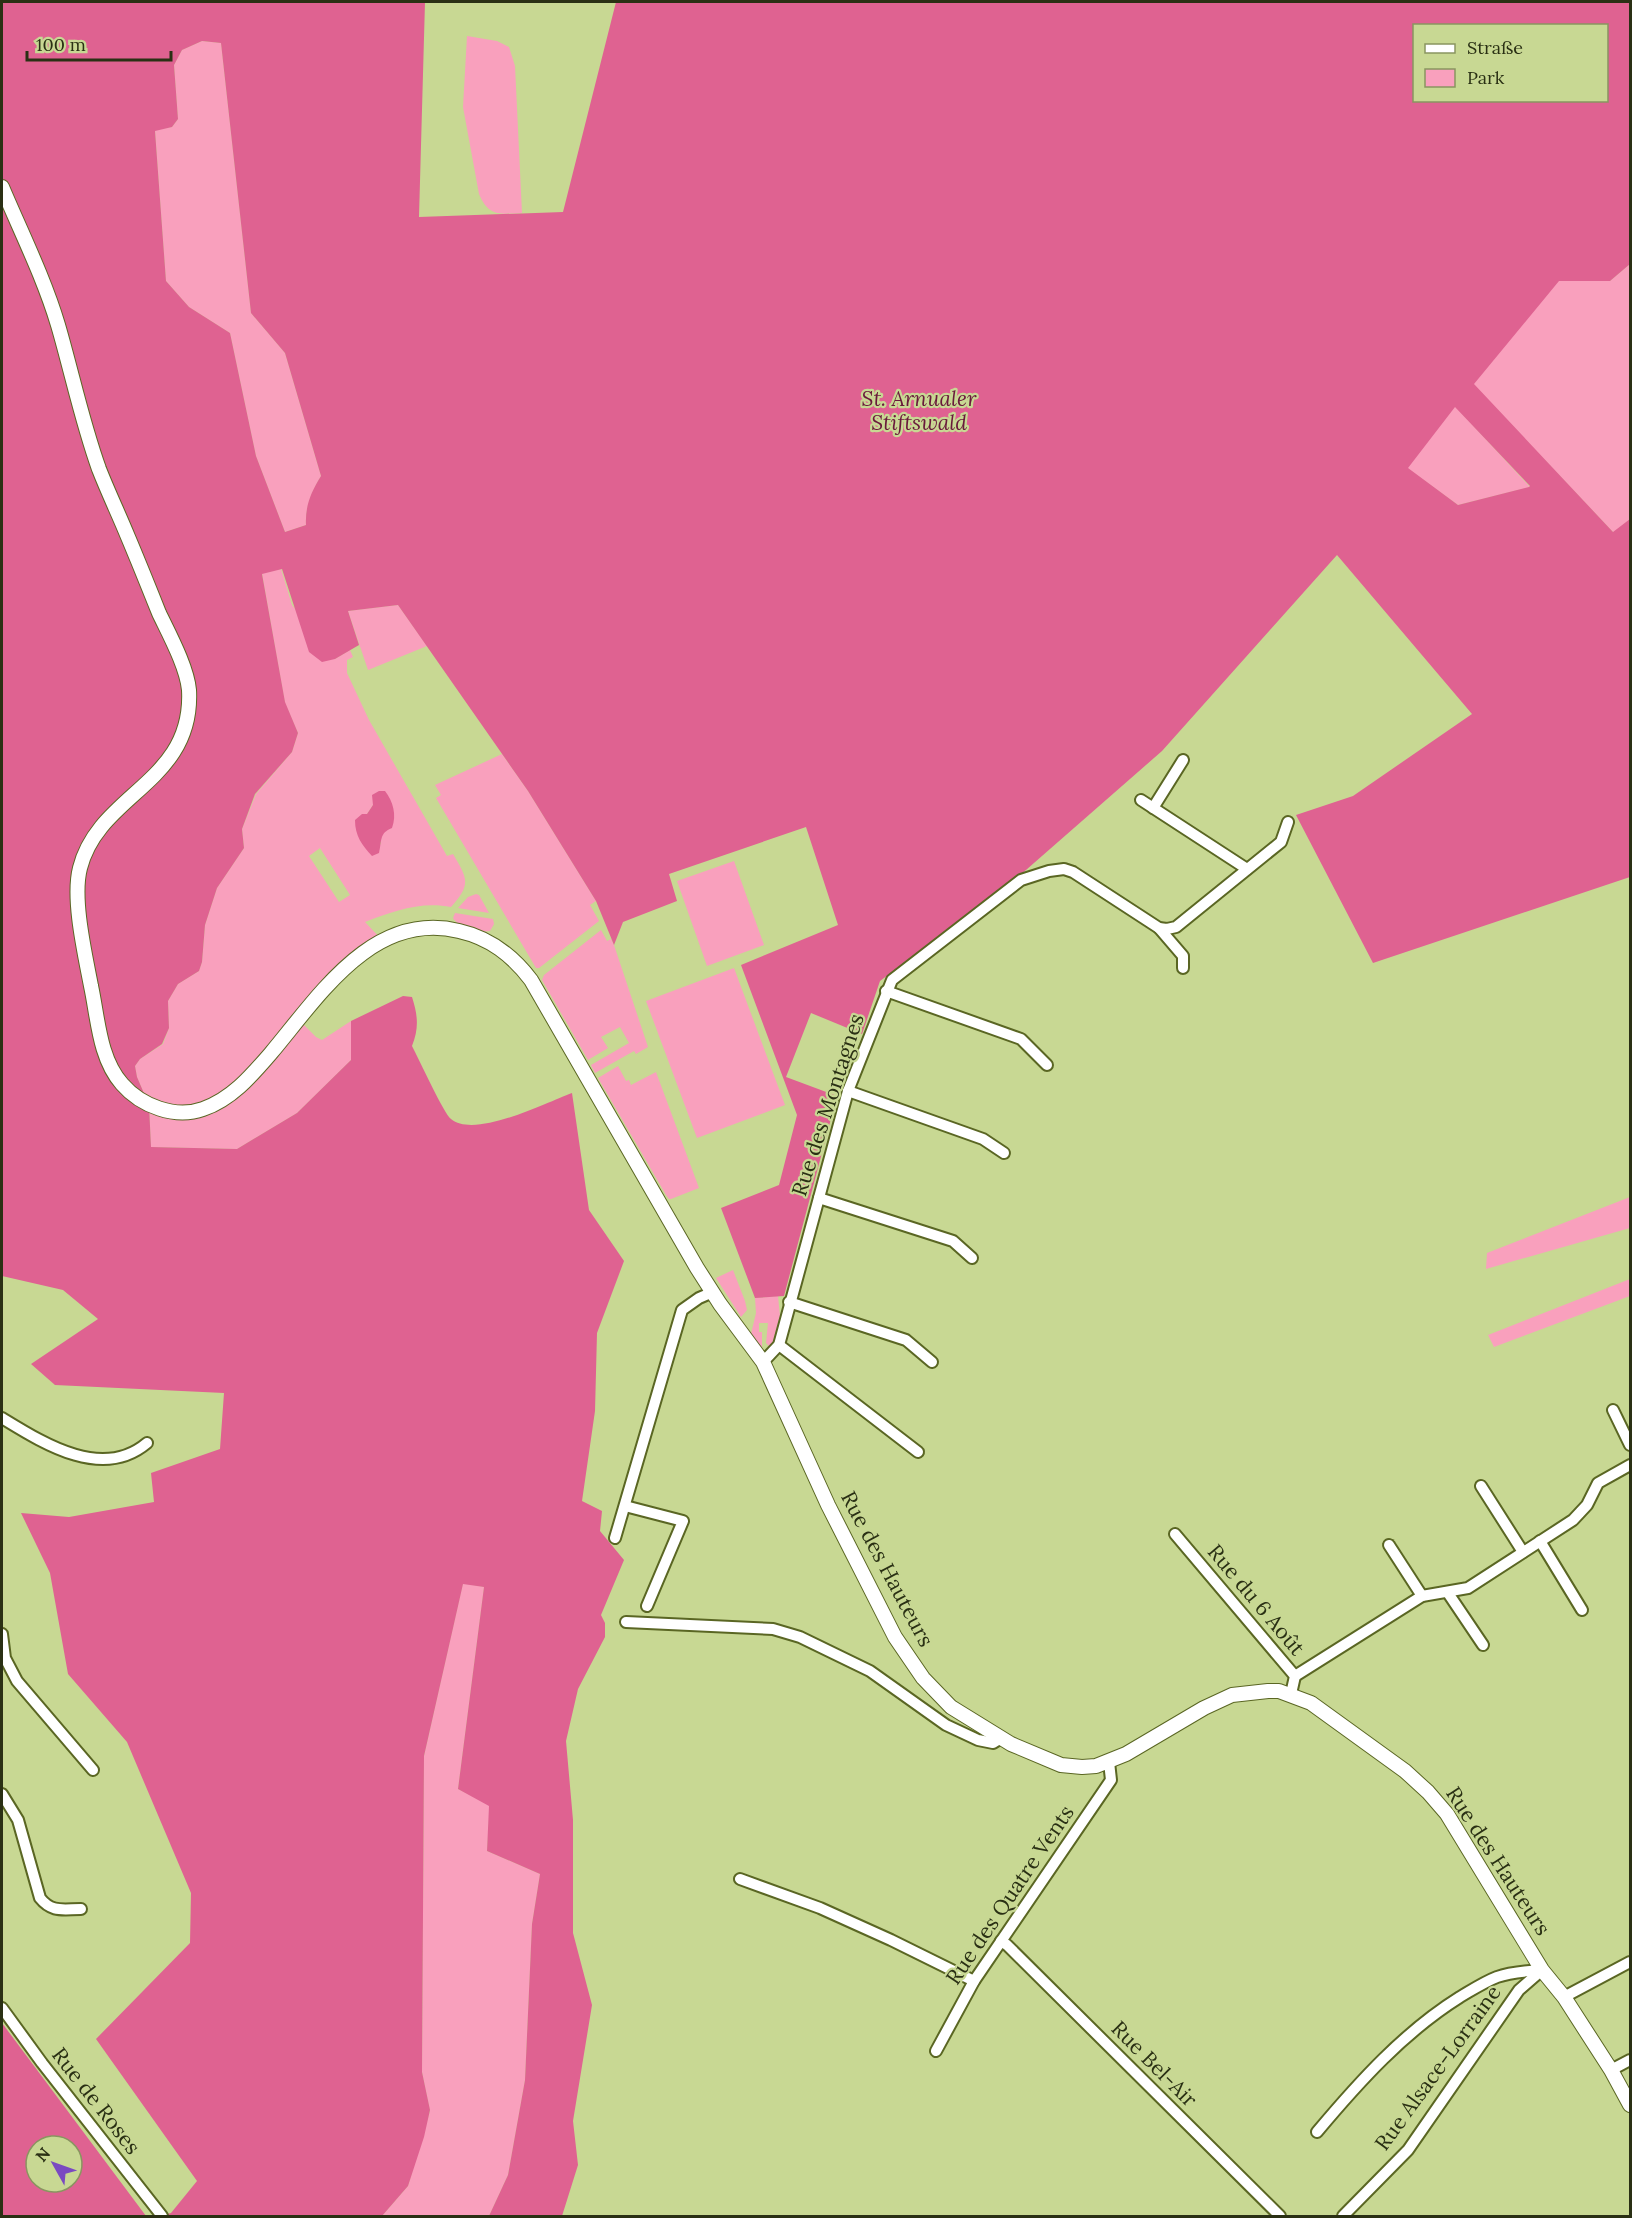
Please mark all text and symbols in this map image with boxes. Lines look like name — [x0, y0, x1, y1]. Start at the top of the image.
scale bar — [27, 24, 171, 62]
legend — [1413, 24, 1608, 102]
text: 100 m — [36, 33, 86, 56]
text: Straße — [1467, 36, 1523, 59]
text: Park — [1467, 66, 1505, 89]
park label: St. Arnualer Stiftswald — [862, 385, 977, 436]
street label: Rue des Montagnes — [785, 1010, 870, 1199]
street label: Rue des Hauteurs — [835, 1486, 940, 1651]
street label: Rue du 6 Août — [1202, 1539, 1311, 1661]
street label: Rue des Hauteurs — [1440, 1781, 1557, 1940]
street label: Rue des Quatre Vents — [940, 1800, 1080, 1989]
street label: Rue Alsace-Lorraine — [1369, 1980, 1507, 2156]
street label: Rue Bel-Air — [1106, 2015, 1203, 2112]
street label: Rue de Roses — [46, 2042, 147, 2160]
north arrow — [24, 2134, 84, 2194]
text: N — [31, 2143, 54, 2166]

